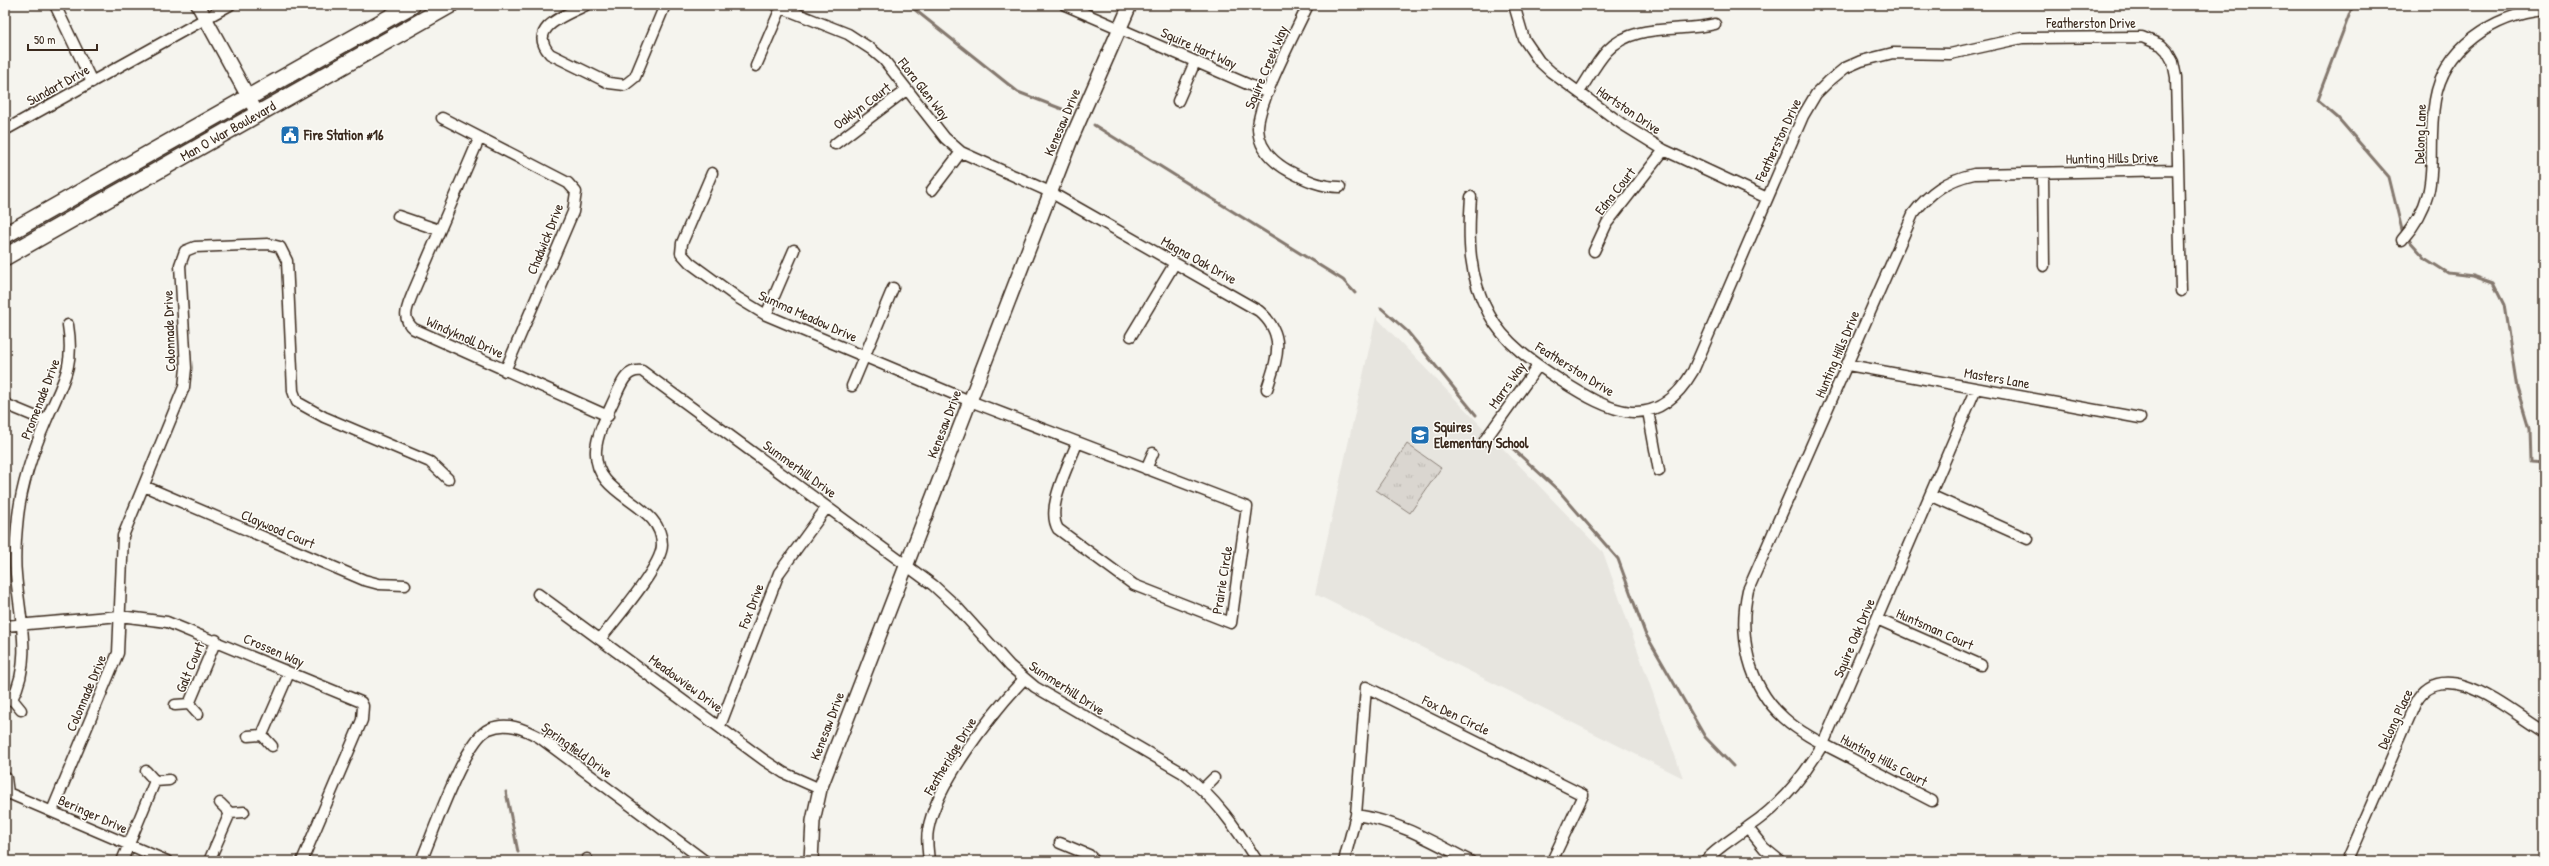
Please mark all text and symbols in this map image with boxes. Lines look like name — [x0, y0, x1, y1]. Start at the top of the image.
street label: Featherston Drive — [2045, 13, 2136, 32]
street label: Squire Hart Way — [1158, 22, 1240, 74]
street label: Squire Creek Way — [1239, 22, 1293, 112]
scale bar — [28, 26, 97, 52]
text: 50 m — [34, 31, 55, 48]
street label: Flora Glen Way — [893, 53, 955, 124]
street label: Sundart Drive — [23, 59, 93, 110]
street label: Oaklyn Court — [829, 78, 895, 134]
street label: Hartston Drive — [1593, 81, 1666, 138]
street label: Kenesaw Drive — [1039, 85, 1084, 159]
street label: Featherston Drive — [1750, 95, 1805, 185]
street label: Man O War Boulevard — [176, 96, 279, 165]
street label: Delong Lane — [2409, 103, 2431, 164]
public building icon: Fire Station #16 — [279, 124, 301, 146]
place label: Fire Station #16 — [303, 125, 384, 144]
street label: Hunting Hills Drive — [2065, 147, 2159, 169]
street label: Edna Court — [1590, 163, 1639, 219]
street label: Chadwick Drive — [522, 200, 568, 277]
street label: Magna Oak Drive — [1158, 231, 1241, 289]
street label: Summa Meadow Drive — [756, 285, 861, 346]
street label: Colonnade Drive — [158, 290, 179, 372]
street label: Hunting Hills Drive — [1810, 307, 1865, 401]
street label: Windyknoll Drive — [423, 311, 507, 363]
street label: Featherston Drive — [1531, 336, 1619, 401]
street label: Promenade Drive — [15, 355, 64, 442]
street label: Marrs Way — [1484, 357, 1531, 413]
street label: Masters Lane — [1963, 362, 2032, 393]
street label: Kenesaw Drive — [922, 387, 965, 461]
place label: Squires Elementary School — [1434, 417, 1529, 454]
school or university icon: Squires Elementary School — [1409, 424, 1431, 446]
street label: Summerhill Drive — [760, 435, 841, 502]
street label: Claywood Court — [238, 504, 318, 554]
street label: Prairie Circle — [1207, 544, 1236, 615]
street label: Fox Drive — [733, 580, 768, 632]
street label: Squire Oak Drive — [1828, 595, 1880, 681]
street label: Huntsman Court — [1894, 603, 1977, 654]
street label: Crossen Way — [240, 628, 308, 672]
street label: Galt Court — [170, 638, 209, 695]
street label: Meadowview Drive — [645, 649, 728, 716]
street label: Colonnade Drive — [61, 651, 110, 734]
street label: Summerhill Drive — [1026, 656, 1109, 719]
street label: Delong Place — [2372, 685, 2418, 752]
street label: Kenesaw Drive — [805, 689, 848, 763]
street label: Fox Den Circle — [1418, 690, 1494, 739]
street label: Featheridge Drive — [918, 713, 981, 800]
street label: Springfield Drive — [537, 717, 617, 783]
street label: Hunting Hills Court — [1837, 729, 1931, 791]
street label: Beringer Drive — [55, 790, 131, 838]

